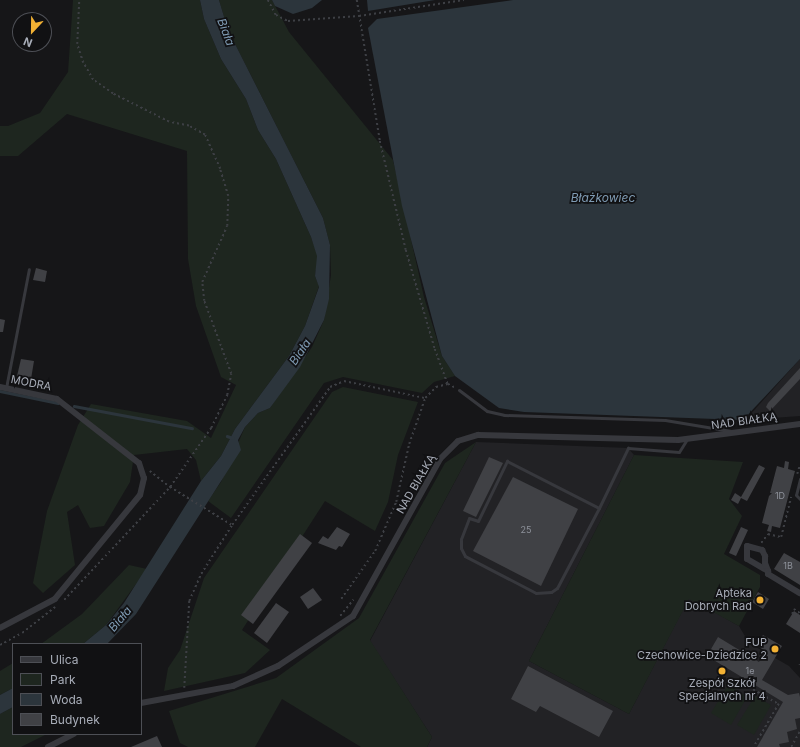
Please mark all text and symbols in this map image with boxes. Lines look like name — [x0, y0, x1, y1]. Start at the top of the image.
north arrow — [12, 12, 52, 52]
water label: Biała — [214, 16, 238, 48]
text: N — [21, 34, 34, 50]
water label: Błażkowiec — [571, 191, 635, 205]
water label: Biała — [286, 336, 314, 368]
street label: MODRA — [10, 373, 52, 393]
street label: NAD BIAŁKĄ — [710, 410, 778, 432]
street label: NAD BIAŁKĄ — [394, 452, 438, 516]
house number: 1D — [775, 491, 785, 501]
house number: 25 — [521, 525, 531, 535]
house number: 1B — [783, 561, 793, 571]
place label: Apteka Dobrych Rad — [685, 587, 752, 613]
marker: Apteka Dobrych Rad — [755, 595, 765, 605]
water label: Biała — [105, 603, 135, 635]
place label: FUP Czechowice-Dziedzice 2 — [637, 636, 767, 662]
legend — [12, 643, 142, 735]
marker: FUP Czechowice-Dziedzice 2 — [770, 644, 780, 654]
text: Ulica — [50, 652, 78, 667]
marker: Zespół Szkół Specjalnych nr 4 — [717, 666, 727, 676]
house number: 1e — [746, 666, 754, 676]
text: Park — [50, 672, 76, 687]
place label: Zespół Szkół Specjalnych nr 4 — [678, 677, 766, 703]
text: Woda — [50, 692, 83, 707]
text: Budynek — [50, 712, 100, 727]

